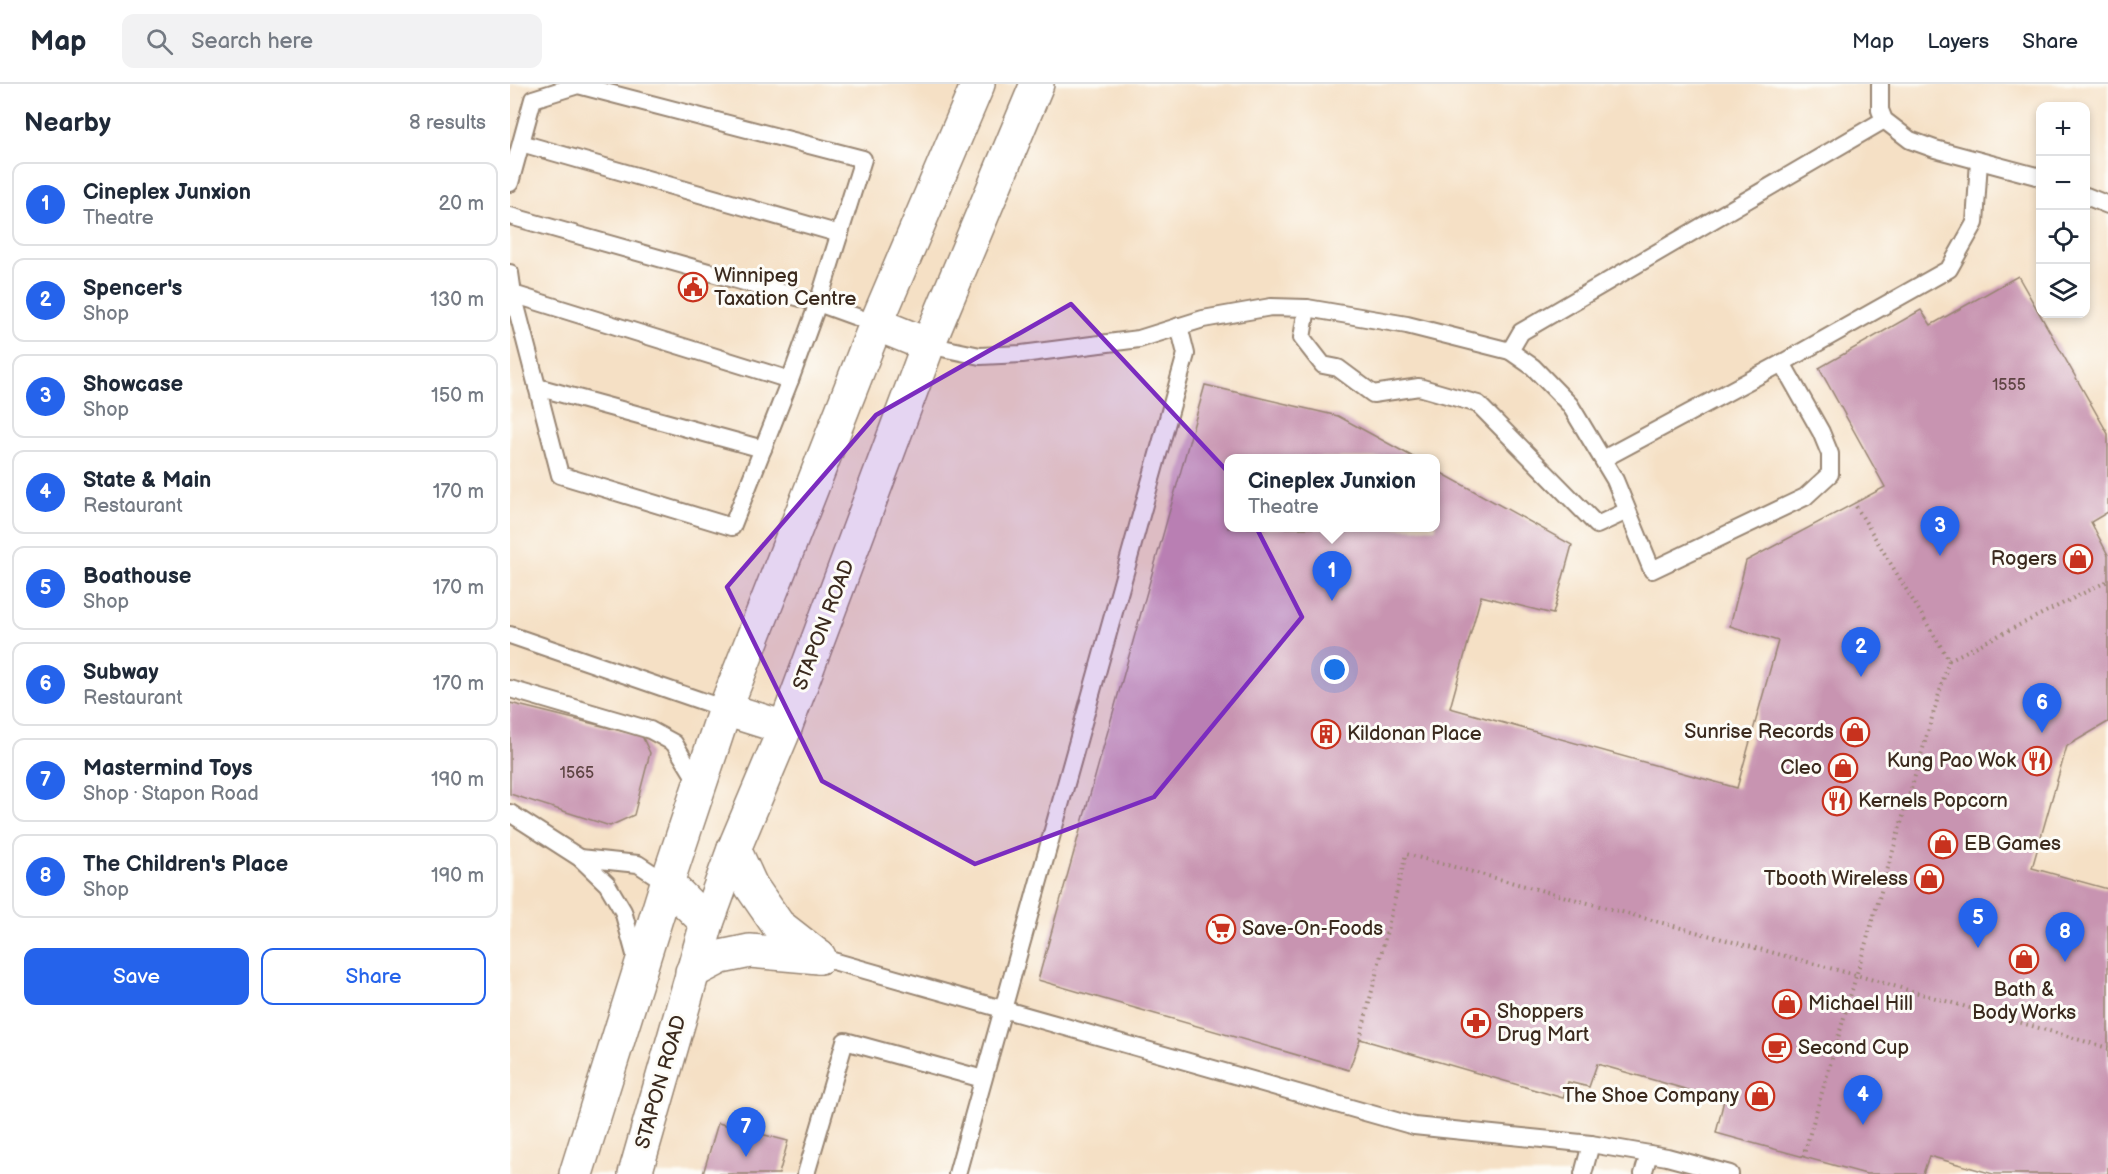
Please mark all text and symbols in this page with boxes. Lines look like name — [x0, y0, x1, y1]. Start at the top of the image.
search box — [122, 14, 542, 68]
text: Map — [30, 25, 86, 58]
icon: search — [143, 25, 176, 58]
text: Search here — [191, 28, 313, 55]
text: Map — [1852, 29, 1894, 54]
text: Layers — [1927, 29, 1989, 54]
text: Share — [2022, 29, 2078, 54]
map controls — [2036, 102, 2090, 318]
button: + — [2036, 102, 2090, 156]
text: Nearby — [24, 108, 111, 139]
text: 8 results — [409, 111, 486, 135]
button: − — [2036, 156, 2090, 210]
text: Cineplex Junxion — [83, 179, 251, 206]
text: 1 — [41, 192, 50, 216]
text: 20 m — [439, 192, 484, 216]
text: Theatre — [83, 206, 154, 230]
button: locate — [2036, 210, 2090, 264]
place label: Winnipeg Taxation Centre — [714, 264, 856, 311]
button: layers — [2036, 264, 2090, 318]
public building icon: Winnipeg Taxation Centre — [677, 271, 709, 303]
text: Spencer's — [83, 275, 182, 302]
text: 2 — [40, 288, 51, 312]
text: 130 m — [430, 288, 484, 312]
text: Shop — [83, 302, 129, 326]
text: Showcase — [83, 371, 183, 398]
house number: 1555 — [1992, 376, 2026, 395]
text: 3 — [40, 384, 51, 408]
text: 150 m — [431, 384, 484, 408]
text: Shop — [83, 398, 129, 422]
popup — [1224, 454, 1440, 532]
text: State & Main — [83, 467, 211, 494]
text: Cineplex Junxion — [1248, 468, 1416, 495]
text: 4 — [40, 480, 51, 504]
text: 170 m — [433, 480, 484, 504]
text: Restaurant — [83, 494, 183, 518]
text: Theatre — [1248, 495, 1319, 519]
pin: 3 — [1920, 506, 1960, 556]
shop icon: Rogers — [2062, 543, 2094, 575]
place label: Rogers — [1991, 547, 2057, 571]
pin: 1 — [1312, 552, 1352, 601]
street label: STAPON ROAD — [788, 556, 860, 694]
text: Boathouse — [83, 563, 191, 590]
text: 5 — [40, 576, 51, 600]
text: 170 m — [433, 576, 484, 600]
text: Shop — [83, 590, 129, 614]
pin: 2 — [1842, 628, 1880, 677]
your location — [1320, 655, 1349, 684]
text: Subway — [83, 659, 159, 686]
text: 6 — [39, 672, 52, 696]
text: 170 m — [433, 672, 484, 696]
pin: 6 — [2022, 684, 2062, 733]
text: Restaurant — [83, 686, 183, 710]
shop icon: Sunrise Records — [1839, 716, 1871, 748]
building icon: Kildonan Place — [1310, 718, 1342, 750]
place label: Sunrise Records — [1684, 720, 1834, 744]
place label: Kildonan Place — [1347, 722, 1482, 746]
restaurant icon: Kung Pao Wok — [2021, 745, 2053, 777]
place label: Kung Pao Wok — [1887, 749, 2016, 773]
shop icon: Cleo — [1827, 752, 1859, 784]
text: Mastermind Toys — [83, 755, 253, 782]
place label: Cleo — [1780, 756, 1822, 780]
house number: 1565 — [560, 764, 594, 783]
text: 7 — [40, 768, 51, 792]
text: 190 m — [431, 768, 484, 792]
text: Shop · Stapon Road — [83, 782, 259, 806]
restaurant icon: Kernels Popcorn — [1821, 785, 1853, 817]
place label: Kernels Popcorn — [1858, 789, 2008, 813]
shop icon: EB Games — [1927, 828, 1959, 860]
place label: EB Games — [1964, 832, 2061, 856]
text: The Children's Place — [83, 851, 288, 878]
shop icon: Tbooth Wireless — [1913, 863, 1945, 895]
text: 8 — [39, 864, 52, 888]
text: 190 m — [431, 864, 484, 888]
place label: Tbooth Wireless — [1764, 867, 1908, 891]
text: Shop — [83, 878, 129, 902]
pin: 5 — [1958, 898, 1998, 948]
pin: 8 — [2046, 912, 2084, 962]
supermarket icon: Save-On-Foods — [1205, 913, 1237, 945]
place label: Save-On-Foods — [1242, 917, 1383, 941]
shop icon: Bath & Body Works — [2008, 943, 2040, 975]
button: Save — [24, 948, 249, 1005]
button: Share — [261, 948, 486, 1005]
place label: Bath & Body Works — [1972, 978, 2076, 1025]
shop icon: Michael Hill — [1771, 988, 1803, 1020]
place label: Michael Hill — [1808, 992, 1913, 1016]
place label: Shoppers Drug Mart — [1497, 1000, 1589, 1047]
pharmacy icon: Shoppers Drug Mart — [1460, 1007, 1492, 1039]
street label: STAPON ROAD — [630, 1012, 692, 1152]
cafe icon: Second Cup — [1761, 1032, 1793, 1064]
place label: Second Cup — [1798, 1036, 1909, 1060]
pin: 4 — [1844, 1076, 1882, 1125]
shop icon: The Shoe Company — [1744, 1080, 1776, 1112]
place label: The Shoe Company — [1562, 1084, 1739, 1108]
pin: 7 — [726, 1108, 766, 1157]

